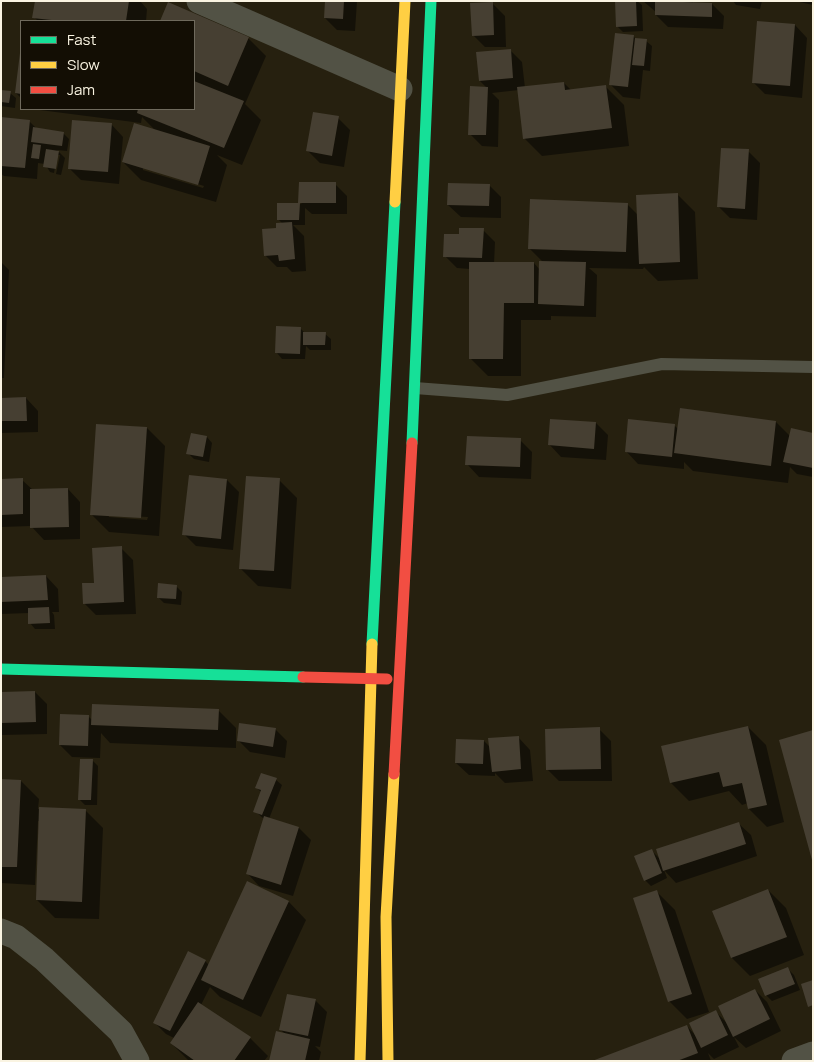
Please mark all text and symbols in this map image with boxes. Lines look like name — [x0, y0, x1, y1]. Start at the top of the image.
legend — [20, 20, 195, 110]
text: Fast — [67, 29, 96, 50]
text: Slow — [67, 54, 100, 75]
text: Jam — [67, 79, 95, 100]

